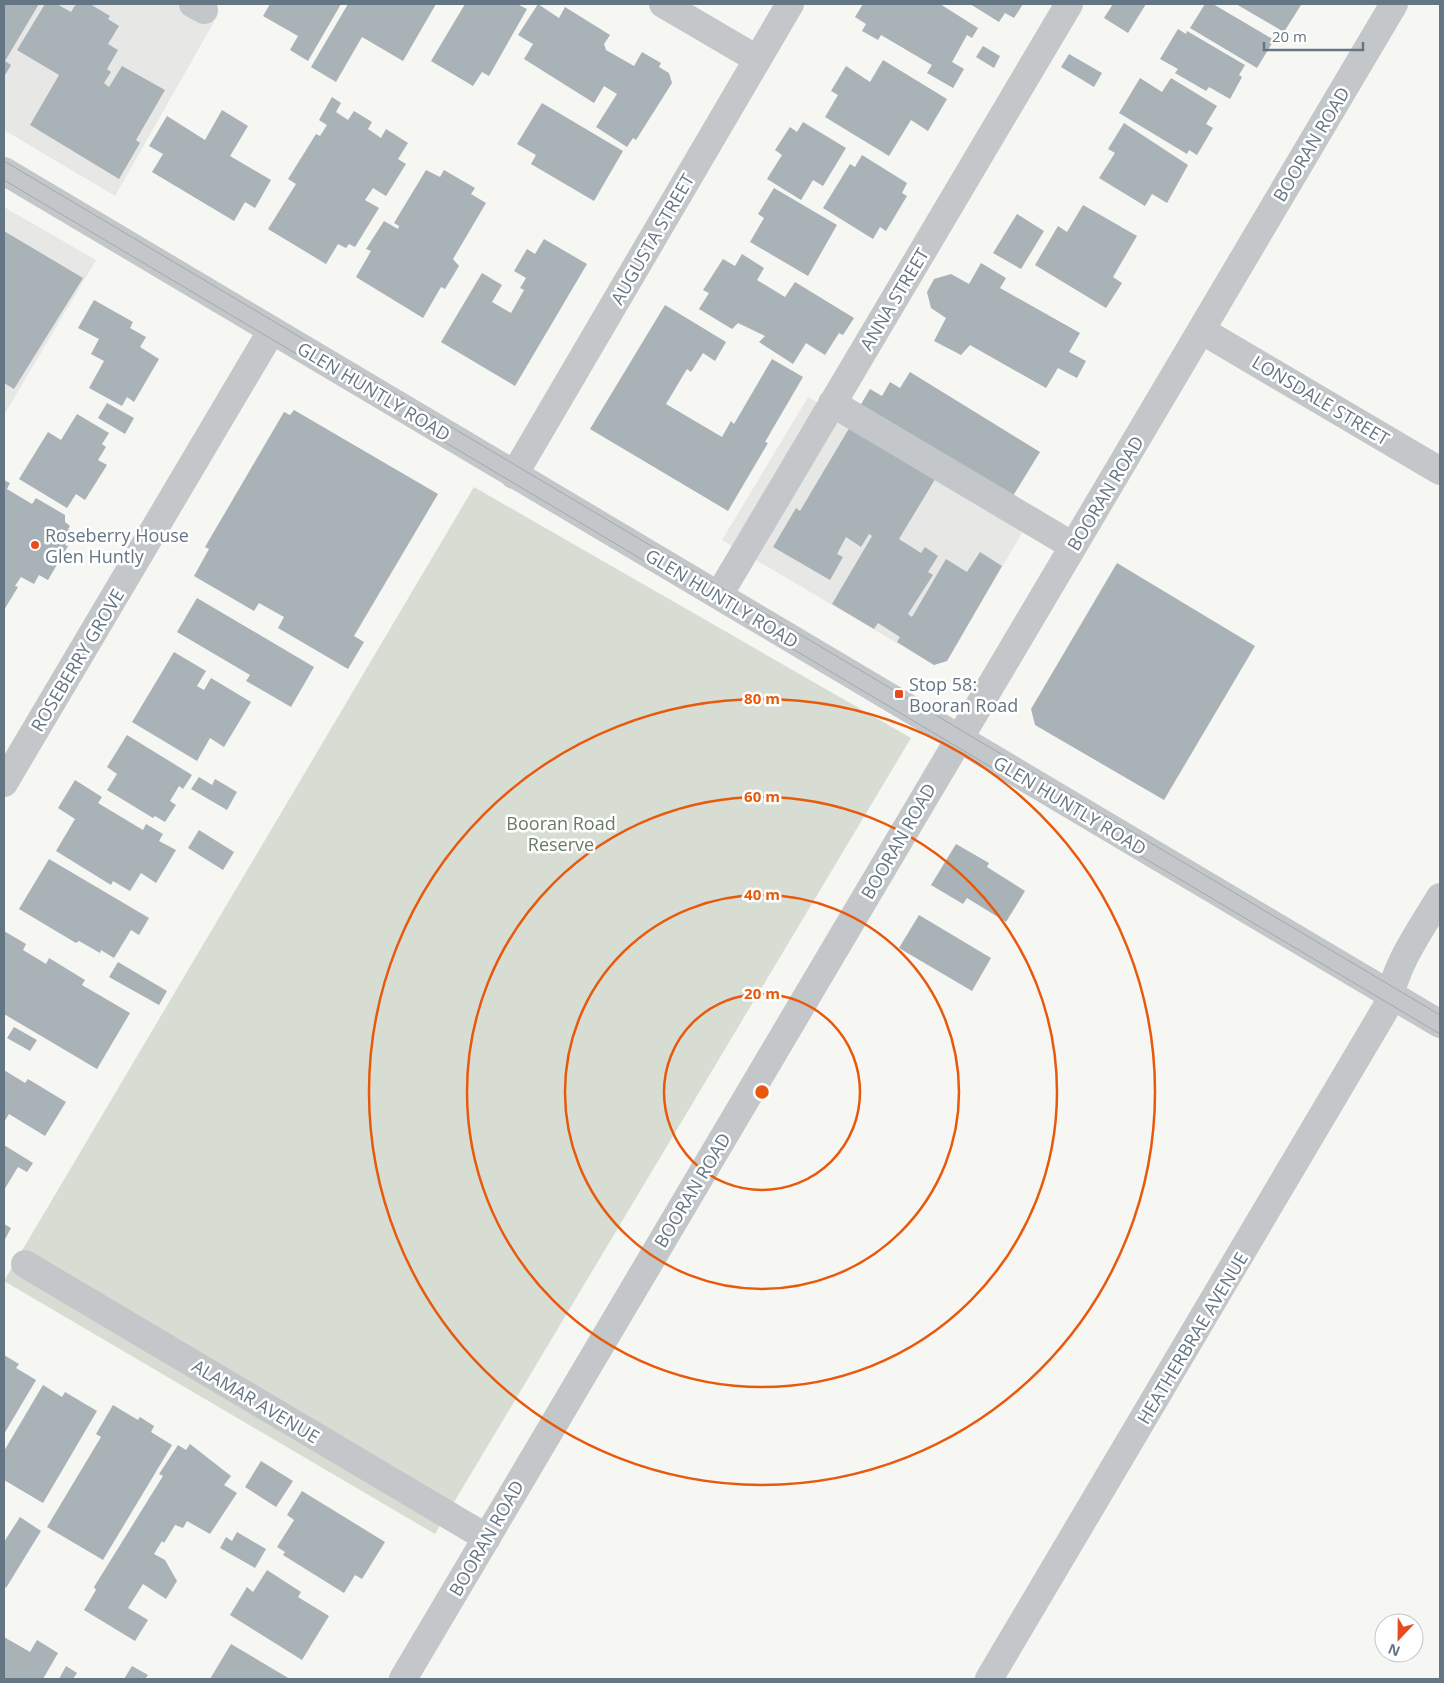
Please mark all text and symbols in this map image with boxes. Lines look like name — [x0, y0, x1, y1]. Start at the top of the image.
scale bar — [1264, 20, 1363, 52]
text: 20 m — [1272, 26, 1307, 46]
street label: BOORAN ROAD — [1267, 82, 1355, 206]
street label: AUGUSTA STREET — [605, 169, 699, 309]
street label: ANNA STREET — [854, 243, 934, 355]
street label: GLEN HUNTLY ROAD — [293, 336, 455, 446]
street label: LONSDALE STREET — [1248, 350, 1394, 451]
street label: BOORAN ROAD — [1061, 431, 1149, 555]
place label: Roseberry House Glen Huntly — [45, 523, 189, 568]
marker: Roseberry House Glen Huntly — [29, 539, 41, 551]
street label: GLEN HUNTLY ROAD — [641, 543, 803, 653]
street label: ROSEBERRY GROVE — [25, 584, 129, 736]
place label: Stop 58: Booran Road — [909, 672, 1018, 717]
text: 80 m — [744, 688, 780, 708]
marker: Stop 58: Booran Road — [893, 688, 905, 700]
street label: GLEN HUNTLY ROAD — [989, 750, 1151, 860]
street label: BOORAN ROAD — [855, 779, 941, 903]
text: 60 m — [744, 786, 780, 806]
park label: Booran Road Reserve — [506, 811, 616, 856]
text: 40 m — [744, 884, 780, 904]
text: 20 m — [744, 983, 780, 1003]
centre of rings — [753, 1083, 771, 1101]
street label: BOORAN ROAD — [648, 1128, 736, 1252]
street label: HEATHERBRAE AVENUE — [1131, 1248, 1253, 1428]
street label: ALAMAR AVENUE — [188, 1354, 324, 1448]
street label: BOORAN ROAD — [443, 1476, 529, 1600]
north arrow — [1374, 1613, 1424, 1663]
text: N — [1385, 1640, 1403, 1661]

